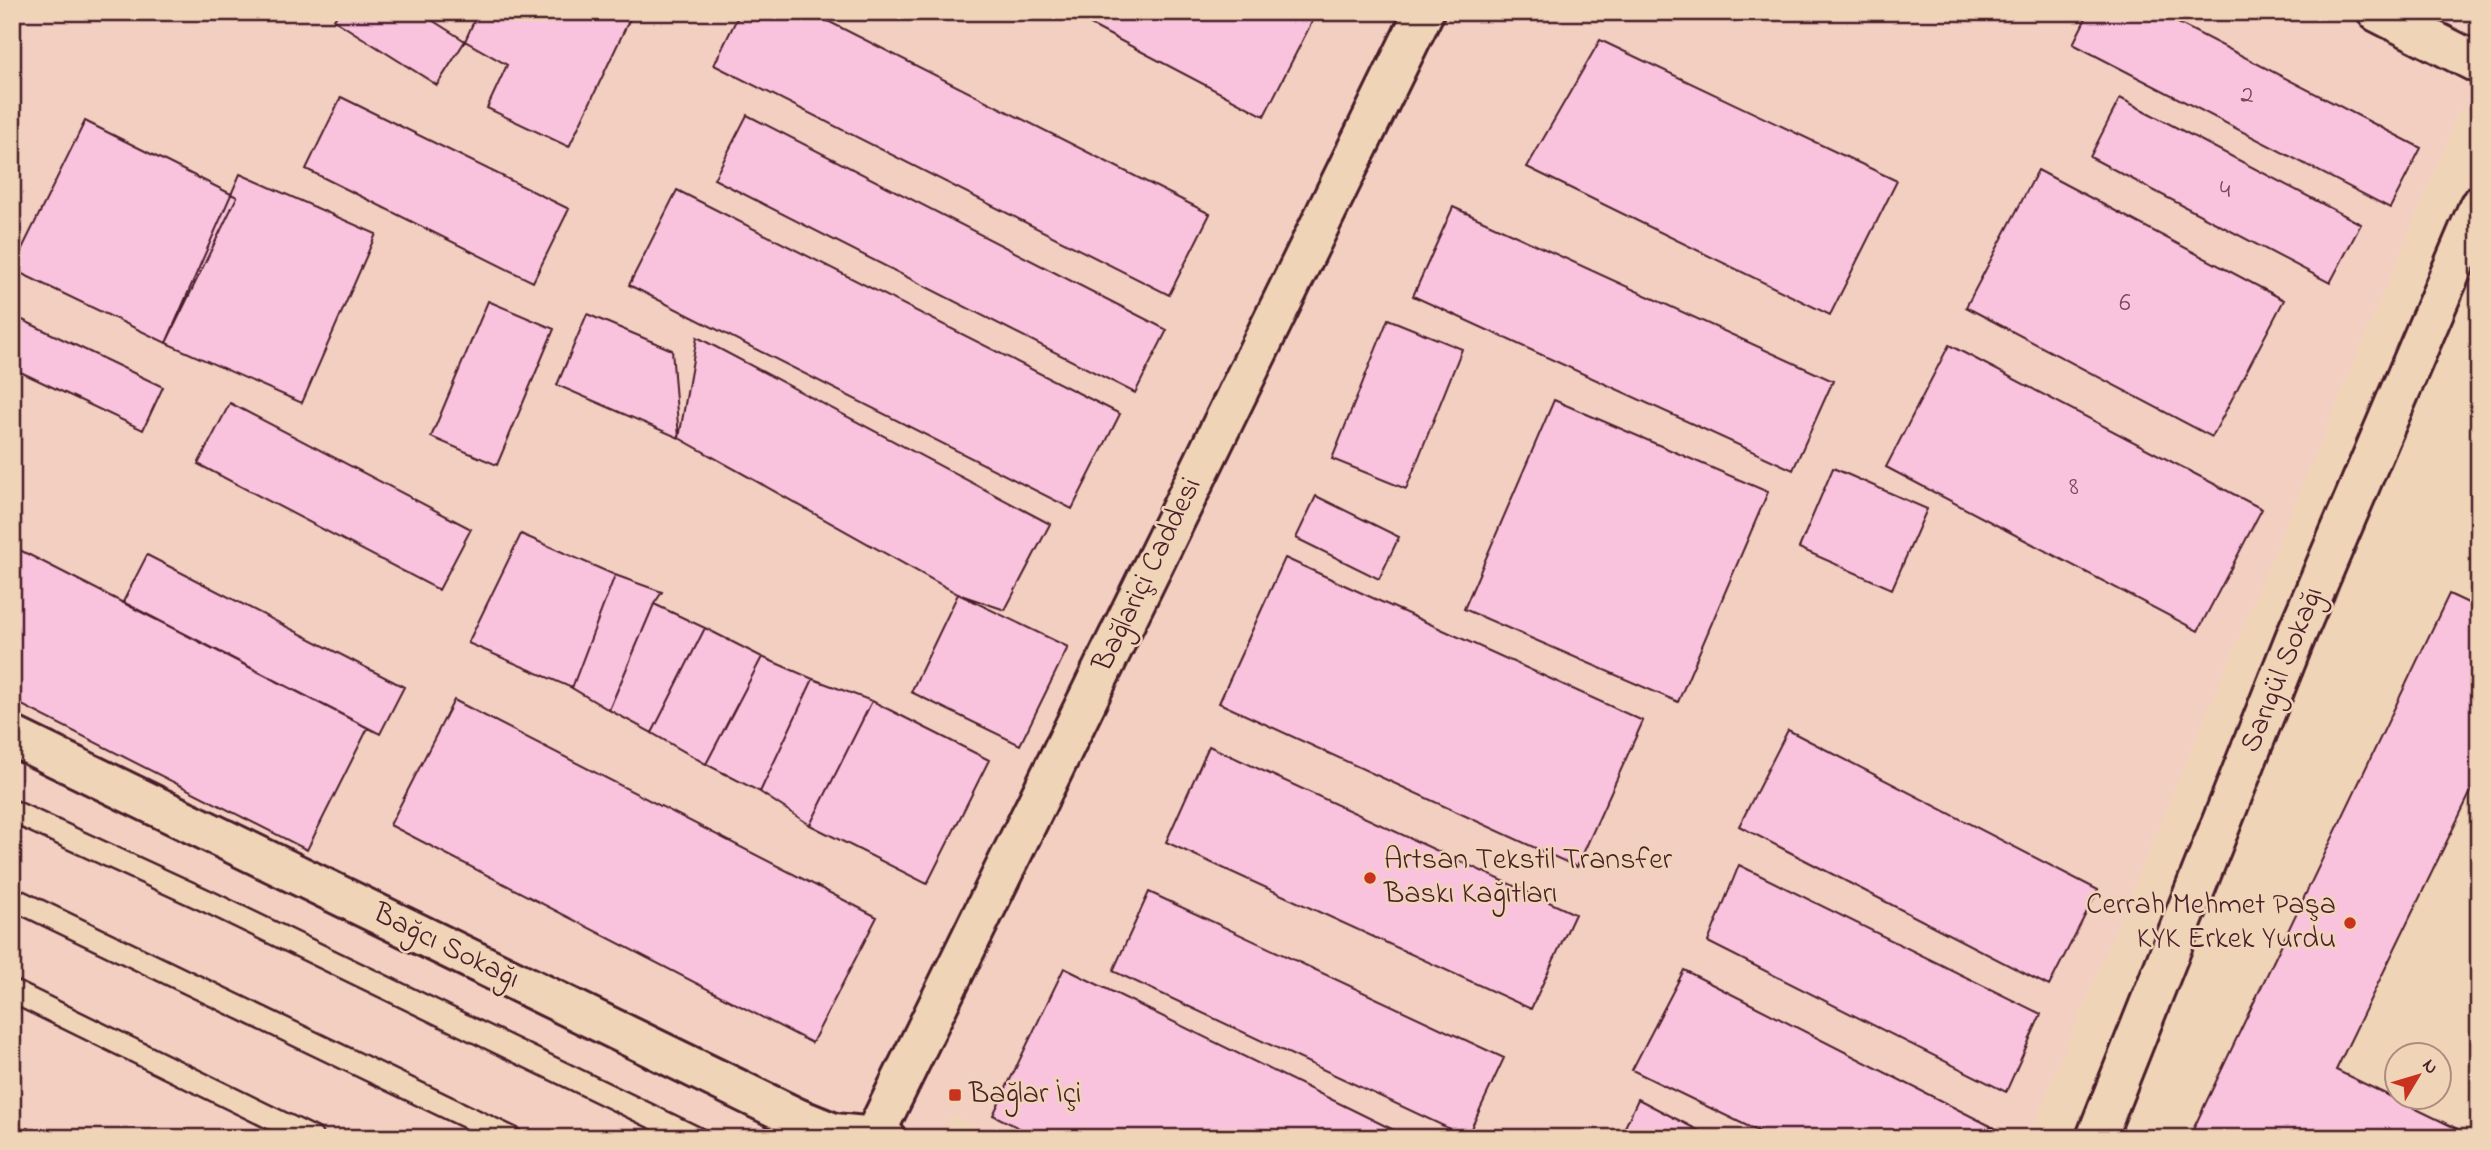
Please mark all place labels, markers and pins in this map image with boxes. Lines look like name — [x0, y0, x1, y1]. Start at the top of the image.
place label: Artsan Tekstil Transfer Baskı Kağıtları — [1383, 839, 1673, 917]
marker: Artsan Tekstil Transfer Baskı Kağıtları — [1362, 870, 1378, 886]
place label: Cerrah Mehmet Paşa KYK Erkek Yurdu — [2086, 884, 2336, 962]
marker: Cerrah Mehmet Paşa KYK Erkek Yurdu — [2342, 915, 2358, 931]
place label: Bağlar İçi — [968, 1073, 1082, 1117]
marker: Bağlar İçi — [947, 1087, 963, 1103]

